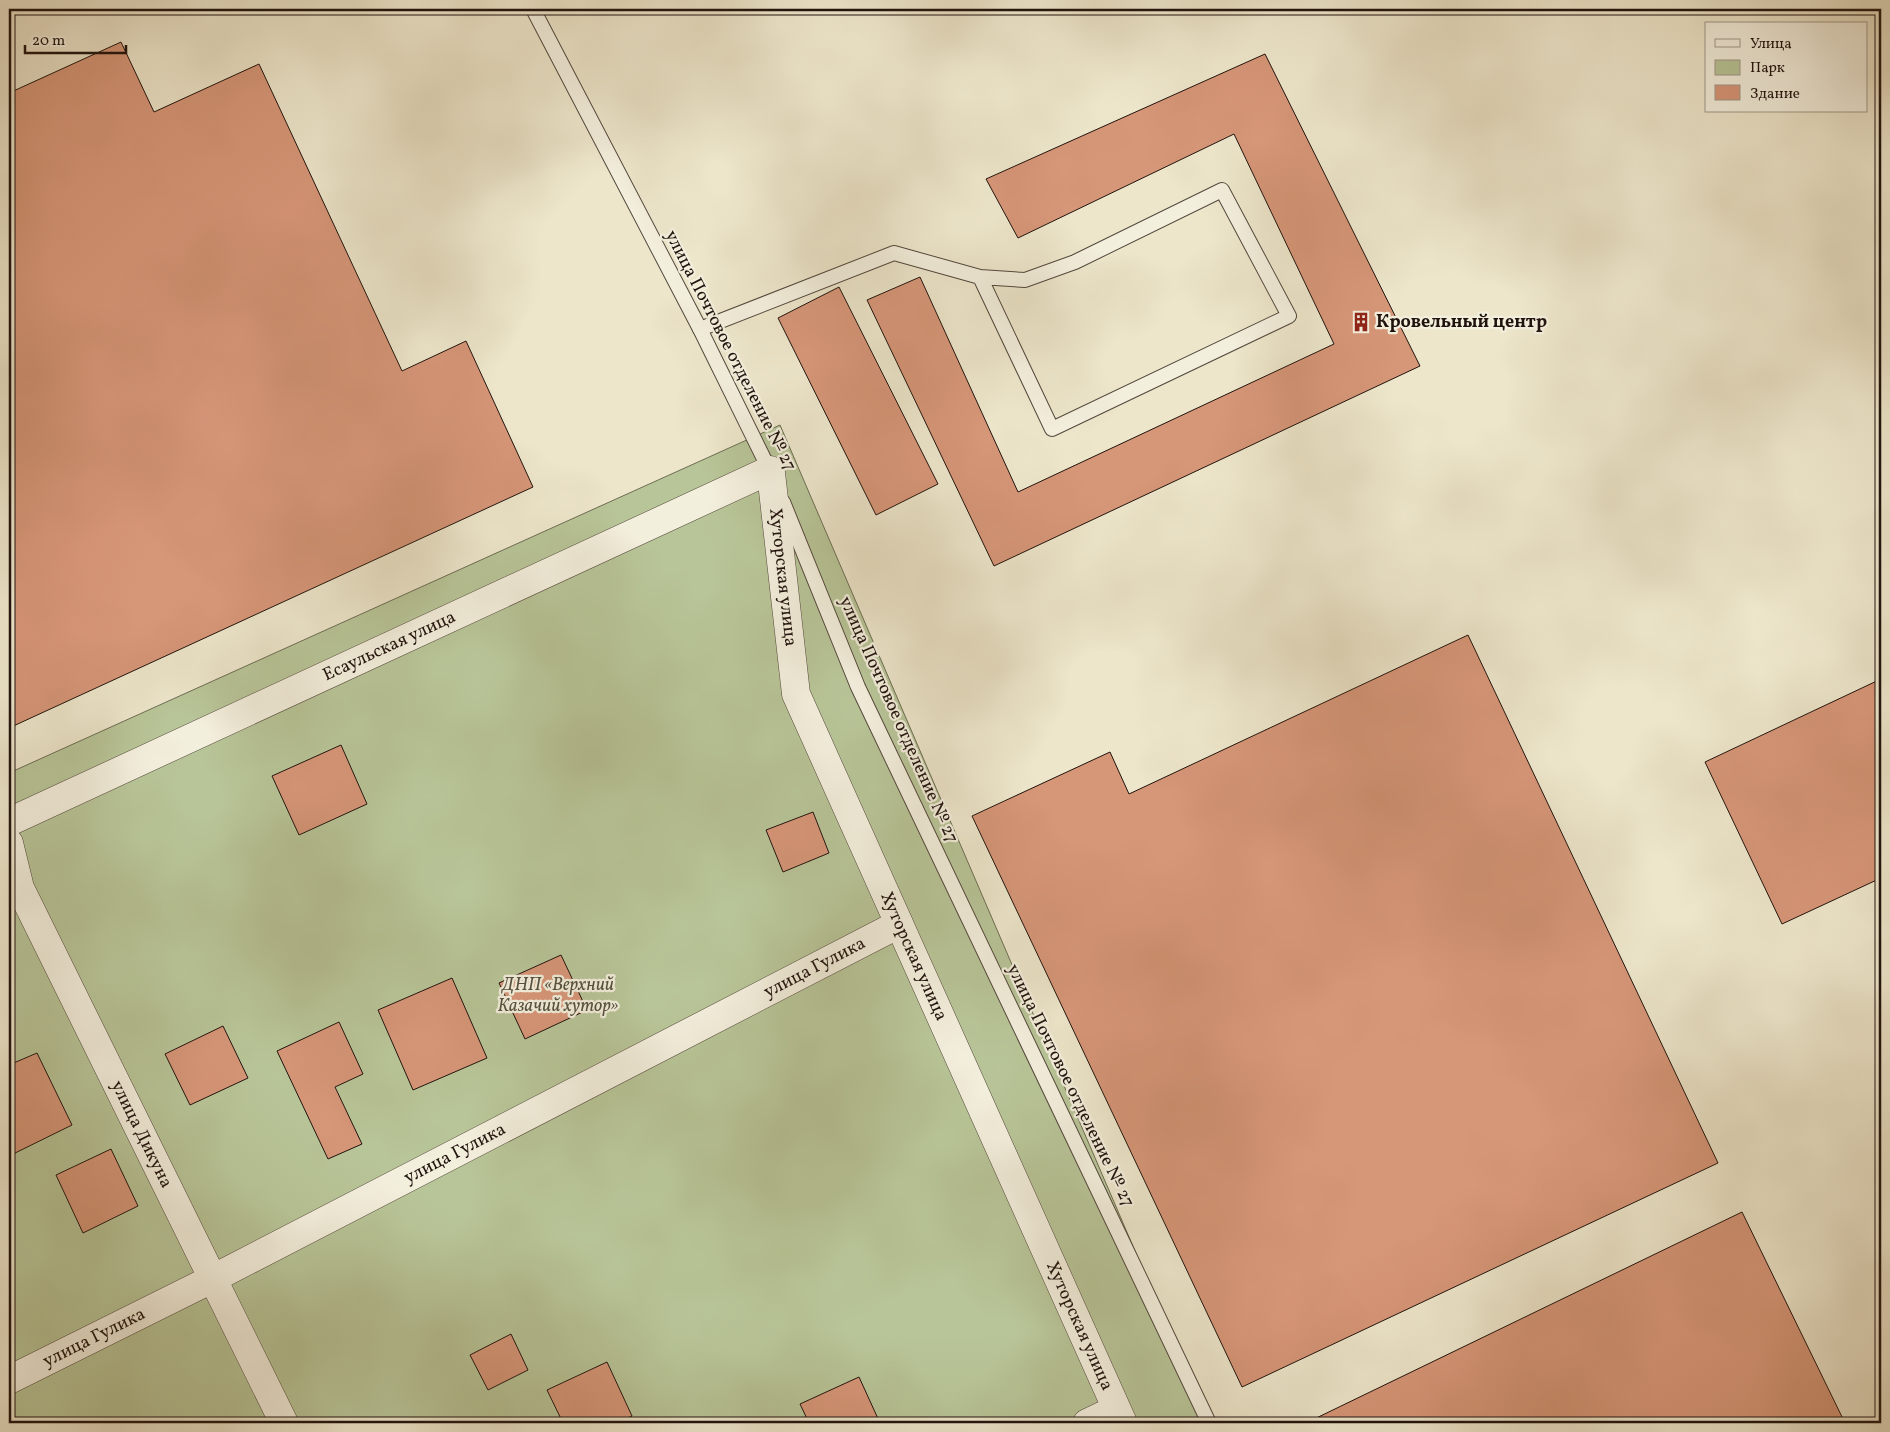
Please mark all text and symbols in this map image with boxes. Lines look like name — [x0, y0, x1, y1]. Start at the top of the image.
scale bar — [25, 22, 126, 54]
legend — [1705, 22, 1868, 112]
text: 20 m — [32, 31, 65, 52]
text: Улица — [1750, 34, 1792, 55]
text: Парк — [1750, 58, 1785, 79]
text: Здание — [1750, 84, 1800, 105]
street label: улица Почтовое отделение № 27 — [658, 226, 802, 476]
place label: Кровельный центр — [1376, 310, 1547, 335]
building icon: Кровельный центр — [1350, 311, 1372, 333]
street label: Хуторская улица — [763, 507, 803, 648]
street label: улица Почтовое отделение № 27 — [832, 593, 964, 847]
street label: Есаульская улица — [319, 605, 460, 688]
street label: Хуторская улица — [874, 888, 954, 1025]
street label: улица Гулика — [759, 931, 870, 1004]
street label: улица Почтовое отделение № 27 — [1000, 960, 1140, 1212]
park label: ДНП «Верхний Казачий хутор» — [497, 973, 619, 1019]
street label: улица Дикуна — [104, 1076, 179, 1192]
street label: улица Гулика — [399, 1117, 510, 1190]
street label: Хуторская улица — [1040, 1257, 1119, 1394]
street label: улица Гулика — [39, 1302, 150, 1374]

